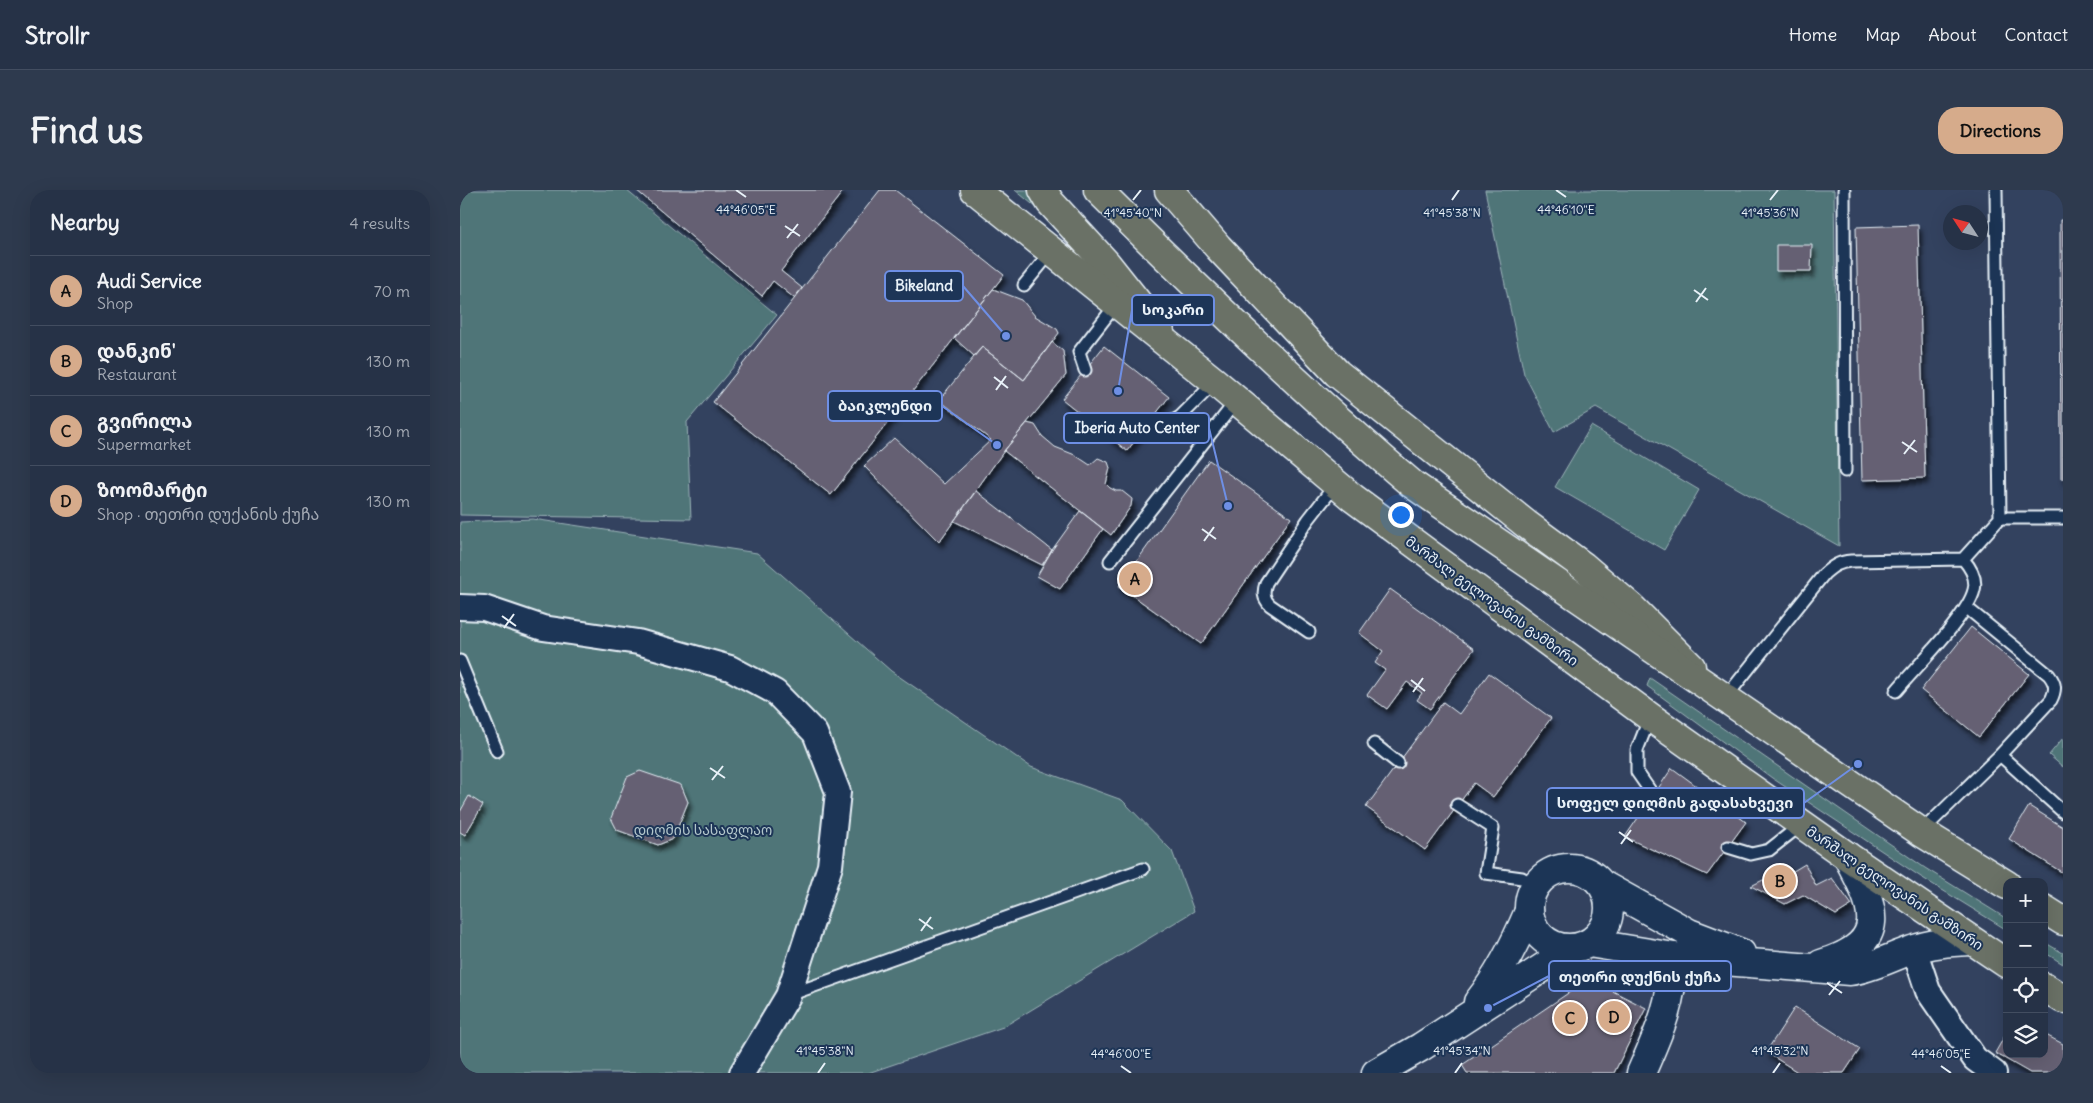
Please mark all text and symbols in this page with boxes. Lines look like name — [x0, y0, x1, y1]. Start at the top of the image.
text: Strollr — [25, 20, 90, 50]
text: Home — [1789, 23, 1837, 46]
text: Map — [1865, 23, 1900, 46]
text: About — [1928, 23, 1976, 46]
text: Contact — [2004, 23, 2068, 46]
button: Directions — [1938, 107, 2063, 154]
text: Find us — [30, 108, 143, 152]
text: 44°46'05"E — [716, 202, 776, 217]
text: 44°46'10"E — [1537, 202, 1595, 217]
text: 41°45'40"N — [1104, 205, 1162, 220]
text: 41°45'38"N — [1423, 205, 1481, 220]
text: 41°45'36"N — [1741, 205, 1799, 220]
north arrow — [1943, 205, 1988, 250]
text: Nearby — [50, 209, 120, 236]
text: 4 results — [349, 213, 410, 233]
text: Audi Service — [97, 269, 202, 293]
callout: Bikeland — [885, 271, 963, 301]
text: Bikeland — [895, 276, 953, 295]
text: A — [61, 281, 71, 301]
text: 70 m — [374, 281, 410, 301]
text: Shop — [97, 293, 133, 313]
callout: სოკარი — [1132, 295, 1214, 325]
text: სოკარი — [1142, 300, 1204, 319]
text: დანკინ' — [97, 339, 176, 363]
text: B — [61, 351, 71, 371]
text: 130 m — [366, 351, 410, 371]
text: Restaurant — [97, 364, 177, 384]
callout: ბაიკლენდი — [828, 391, 942, 421]
text: ბაიკლენდი — [838, 396, 932, 415]
text: გვირილა — [97, 409, 192, 433]
callout: Iberia Auto Center — [1064, 413, 1209, 443]
text: Iberia Auto Center — [1074, 418, 1200, 437]
text: C — [61, 421, 71, 441]
text: 130 m — [366, 421, 410, 441]
text: Supermarket — [97, 434, 191, 454]
text: ზოომარტი — [97, 478, 208, 502]
text: D — [60, 491, 72, 511]
text: 130 m — [366, 491, 410, 511]
your location — [1388, 502, 1414, 528]
text: Shop · თეთრი დუქანის ქუჩა — [97, 504, 319, 524]
street label: მარშალ გელოვანის გამზირი — [1402, 532, 1582, 670]
pin: A — [1119, 560, 1151, 598]
callout: სოფელ დიღმის გადასახვევი — [1547, 788, 1804, 818]
text: სოფელ დიღმის გადასახვევი — [1557, 793, 1793, 812]
park label: დიღმის სასაფლაო — [634, 821, 772, 839]
street label: მარშალ გელოვანის გამზირი — [1803, 822, 1987, 954]
pin: B — [1764, 862, 1796, 900]
map controls — [2003, 878, 2048, 1058]
button: + — [2003, 878, 2048, 923]
button: − — [2003, 923, 2048, 968]
callout: თეთრი დუქნის ქუჩა — [1549, 961, 1731, 991]
text: თეთრი დუქნის ქუჩა — [1559, 967, 1721, 986]
button: locate — [2003, 968, 2048, 1013]
pin: D — [1598, 998, 1630, 1036]
pin: C — [1554, 999, 1586, 1037]
button: layers — [2003, 1013, 2048, 1058]
text: 41°45'38"N — [796, 1043, 854, 1058]
text: 41°45'34"N — [1433, 1043, 1491, 1058]
text: 41°45'32"N — [1751, 1043, 1809, 1058]
text: 44°46'00"E — [1091, 1046, 1151, 1061]
text: 44°46'05"E — [1911, 1046, 1971, 1061]

